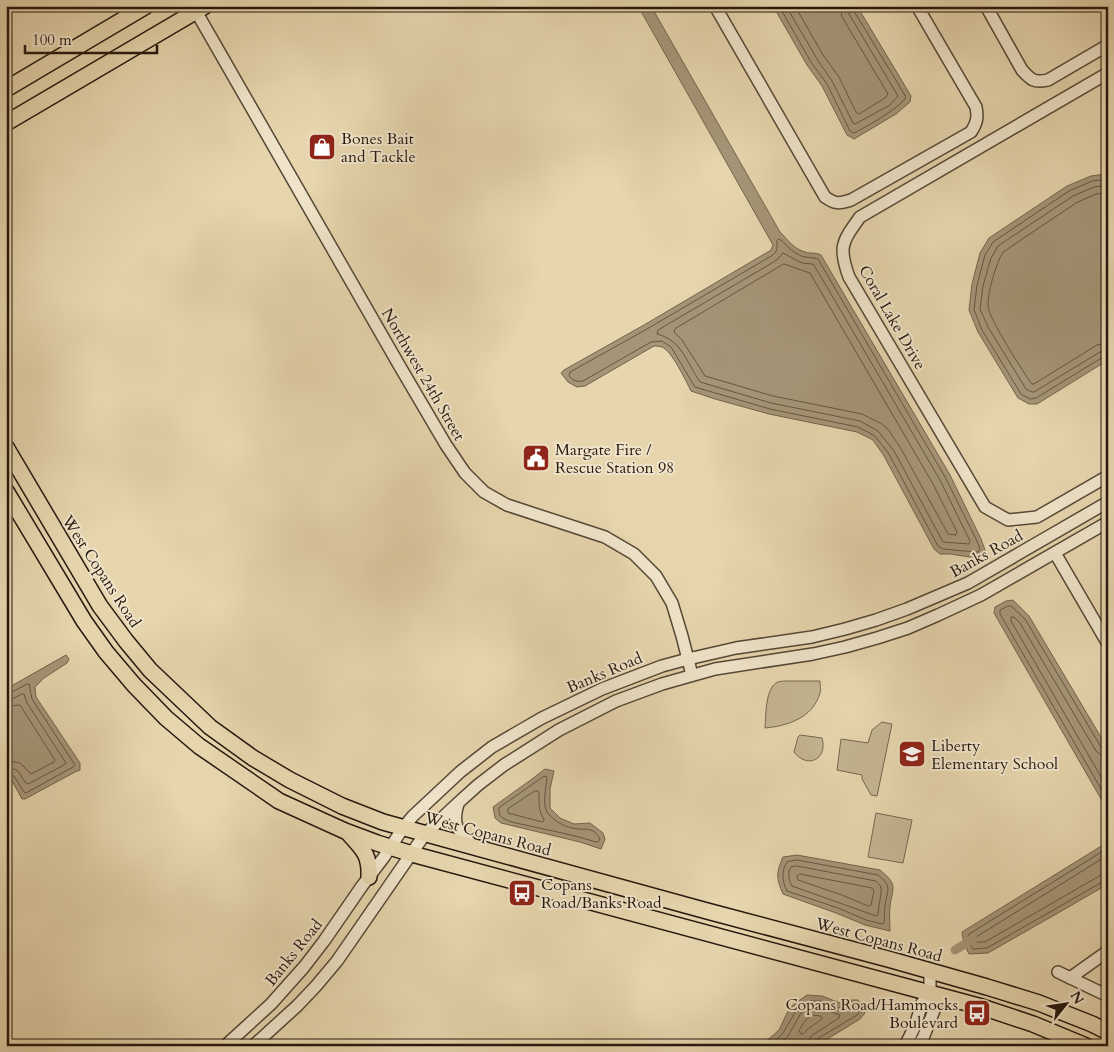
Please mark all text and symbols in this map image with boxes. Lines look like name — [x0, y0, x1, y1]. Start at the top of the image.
scale bar — [25, 22, 158, 54]
text: 100 m — [32, 30, 72, 50]
place label: Bones Bait and Tackle — [341, 128, 416, 168]
shop icon: Bones Bait and Tackle — [307, 132, 337, 162]
street label: Coral Lake Drive — [853, 261, 931, 374]
street label: Northwest 24th Street — [376, 304, 470, 445]
place label: Margate Fire / Rescue Station 98 — [555, 439, 674, 479]
public building icon: Margate Fire / Rescue Station 98 — [521, 443, 551, 473]
street label: West Copans Road — [56, 510, 146, 632]
street label: Banks Road — [946, 525, 1027, 583]
street label: Banks Road — [563, 647, 646, 699]
place label: Liberty Elementary School — [931, 735, 1058, 775]
school or university icon: Liberty Elementary School — [897, 739, 927, 769]
street label: West Copans Road — [421, 806, 554, 862]
place label: Copans Road/Banks Road — [541, 874, 662, 914]
bus stop icon: Copans Road/Banks Road — [507, 878, 537, 908]
street label: West Copans Road — [812, 912, 945, 968]
street label: Banks Road — [260, 914, 328, 991]
north arrow — [1042, 980, 1092, 1030]
text: N — [1066, 988, 1088, 1008]
place label: Copans Road/Hammocks Boulevard — [785, 994, 958, 1034]
bus stop icon: Copans Road/Hammocks Boulevard — [962, 998, 992, 1028]

